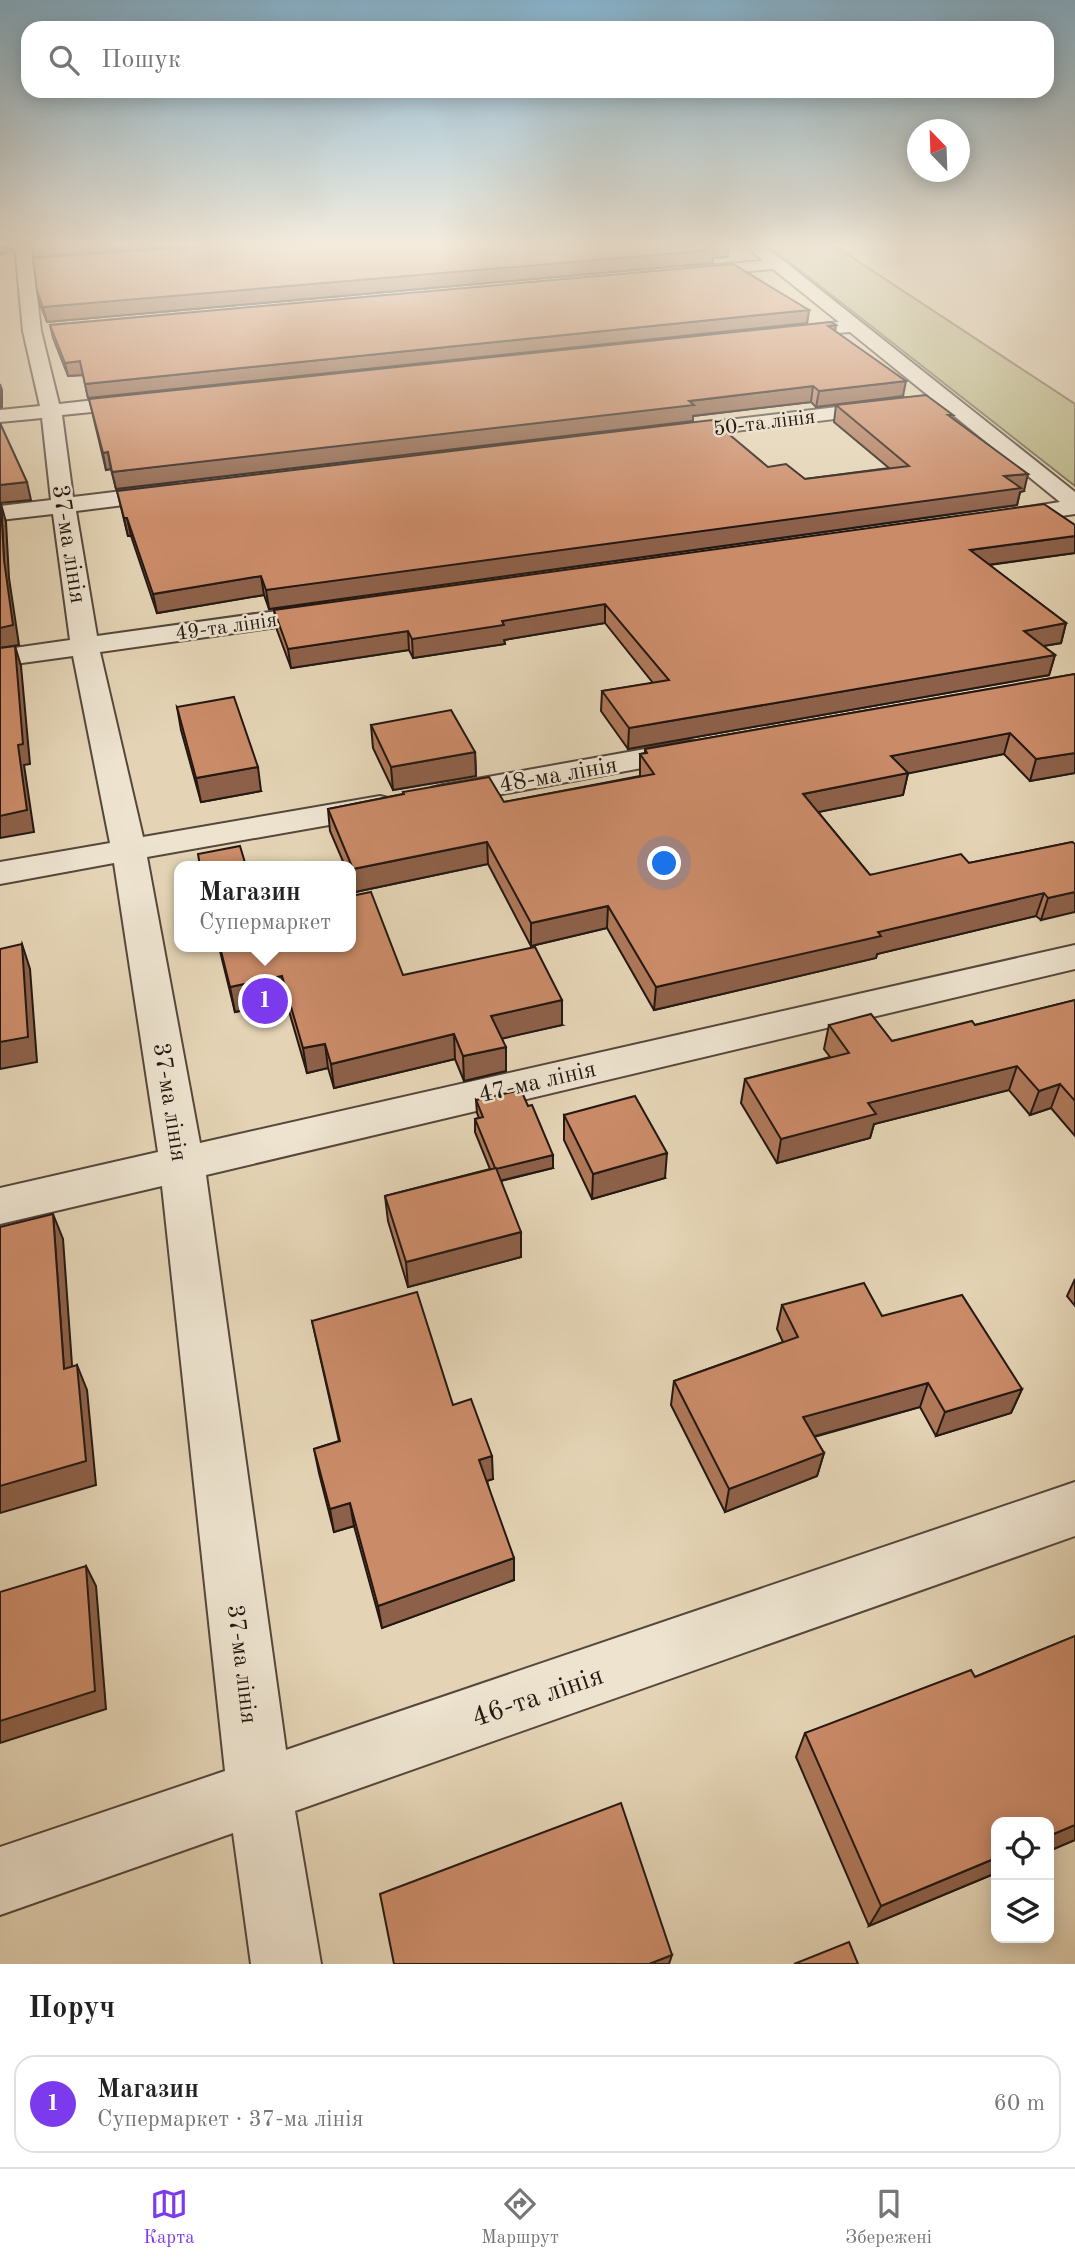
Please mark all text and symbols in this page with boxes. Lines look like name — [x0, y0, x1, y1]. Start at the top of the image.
search box — [21, 21, 1054, 98]
icon: search — [45, 41, 83, 79]
text: Пошук — [101, 47, 181, 73]
north arrow — [907, 119, 970, 182]
street label: 50-та лінія — [712, 407, 816, 440]
street label: 37-ма лінія — [47, 483, 89, 605]
street label: 49-та лінія — [174, 610, 279, 645]
street label: 48-ма лінія — [497, 754, 619, 798]
your location — [647, 846, 681, 880]
popup — [174, 861, 356, 952]
text: Магазин — [199, 880, 301, 906]
text: Супермаркет — [199, 911, 331, 934]
pin: 1 — [242, 975, 288, 1027]
street label: 37-ма лінія — [148, 1041, 190, 1163]
street label: 47-ма лінія — [476, 1058, 599, 1108]
street label: 37-ма лінія — [222, 1603, 260, 1725]
street label: 46-та лінія — [469, 1662, 607, 1733]
map controls — [991, 1817, 1054, 1943]
button: locate — [991, 1817, 1054, 1880]
button: layers — [991, 1880, 1054, 1943]
text: Поруч — [28, 1994, 115, 2024]
text: Магазин — [97, 2077, 199, 2103]
text: 1 — [46, 2092, 60, 2115]
text: 60 m — [994, 2092, 1045, 2115]
text: Супермаркет · 37-ма лінія — [97, 2108, 363, 2131]
tab: Карта — [143, 2185, 195, 2250]
tab: Маршрут — [481, 2185, 559, 2250]
tab: Збережені — [845, 2185, 932, 2250]

